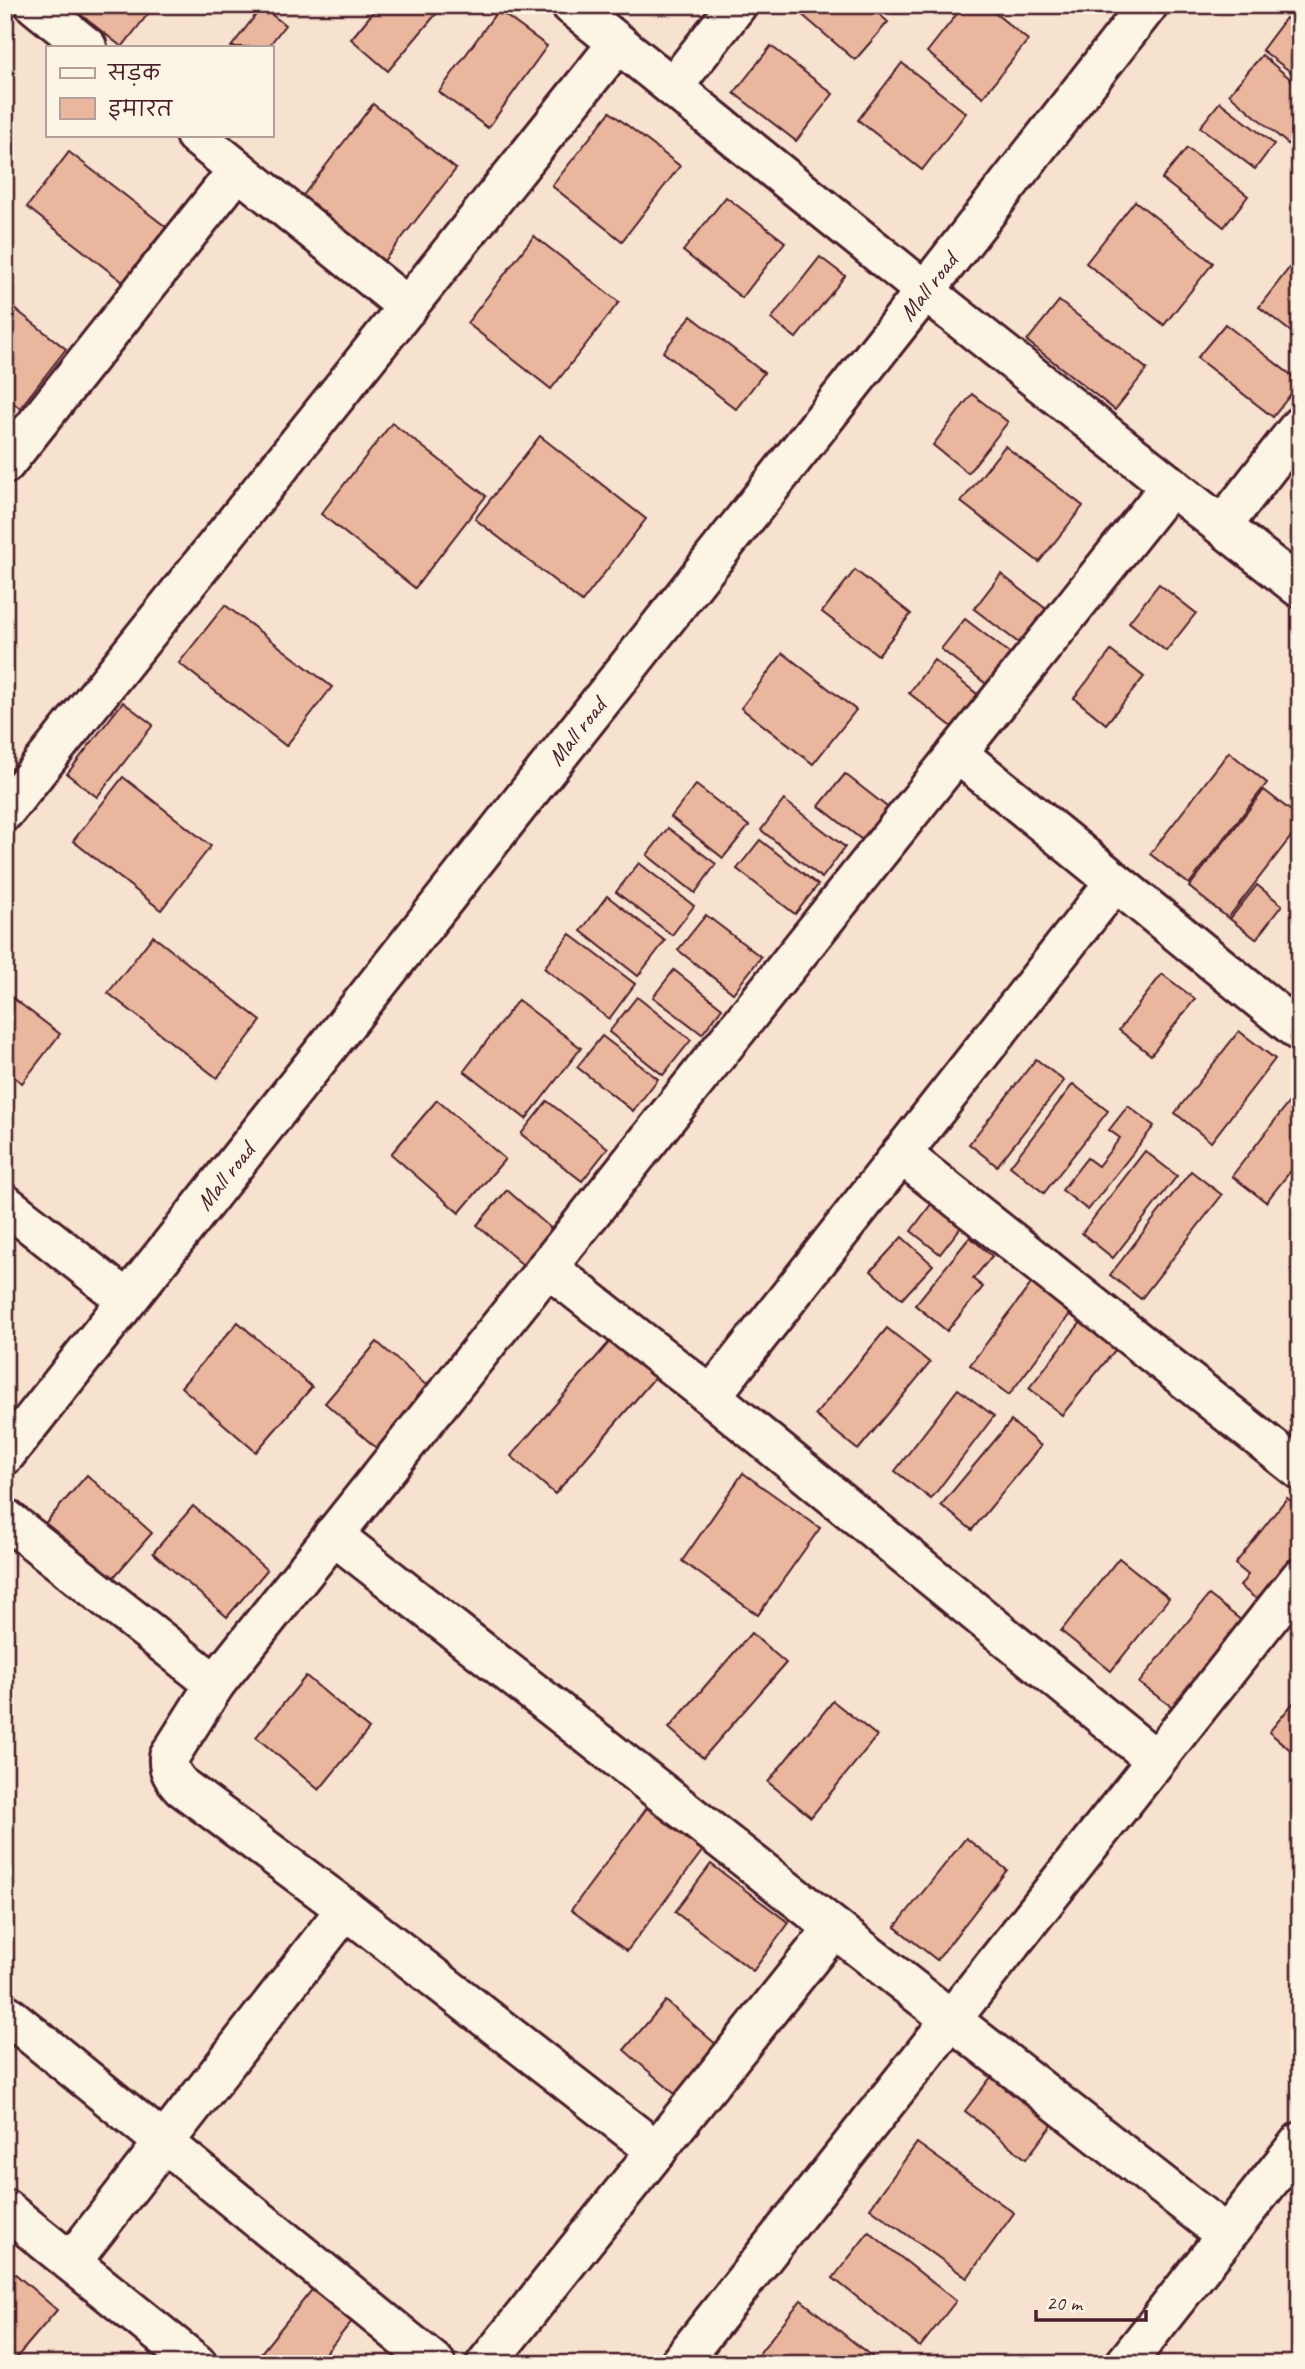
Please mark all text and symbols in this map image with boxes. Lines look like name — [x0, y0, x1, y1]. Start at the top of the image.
legend — [46, 46, 273, 136]
text: सड़क — [107, 60, 161, 86]
text: इमारत — [108, 96, 174, 122]
street label: Mall road — [892, 244, 966, 327]
street label: Mall road — [541, 689, 615, 772]
street label: Mall road — [189, 1134, 263, 1216]
scale bar — [1036, 2278, 1146, 2322]
text: 20 m — [1046, 2290, 1084, 2316]

